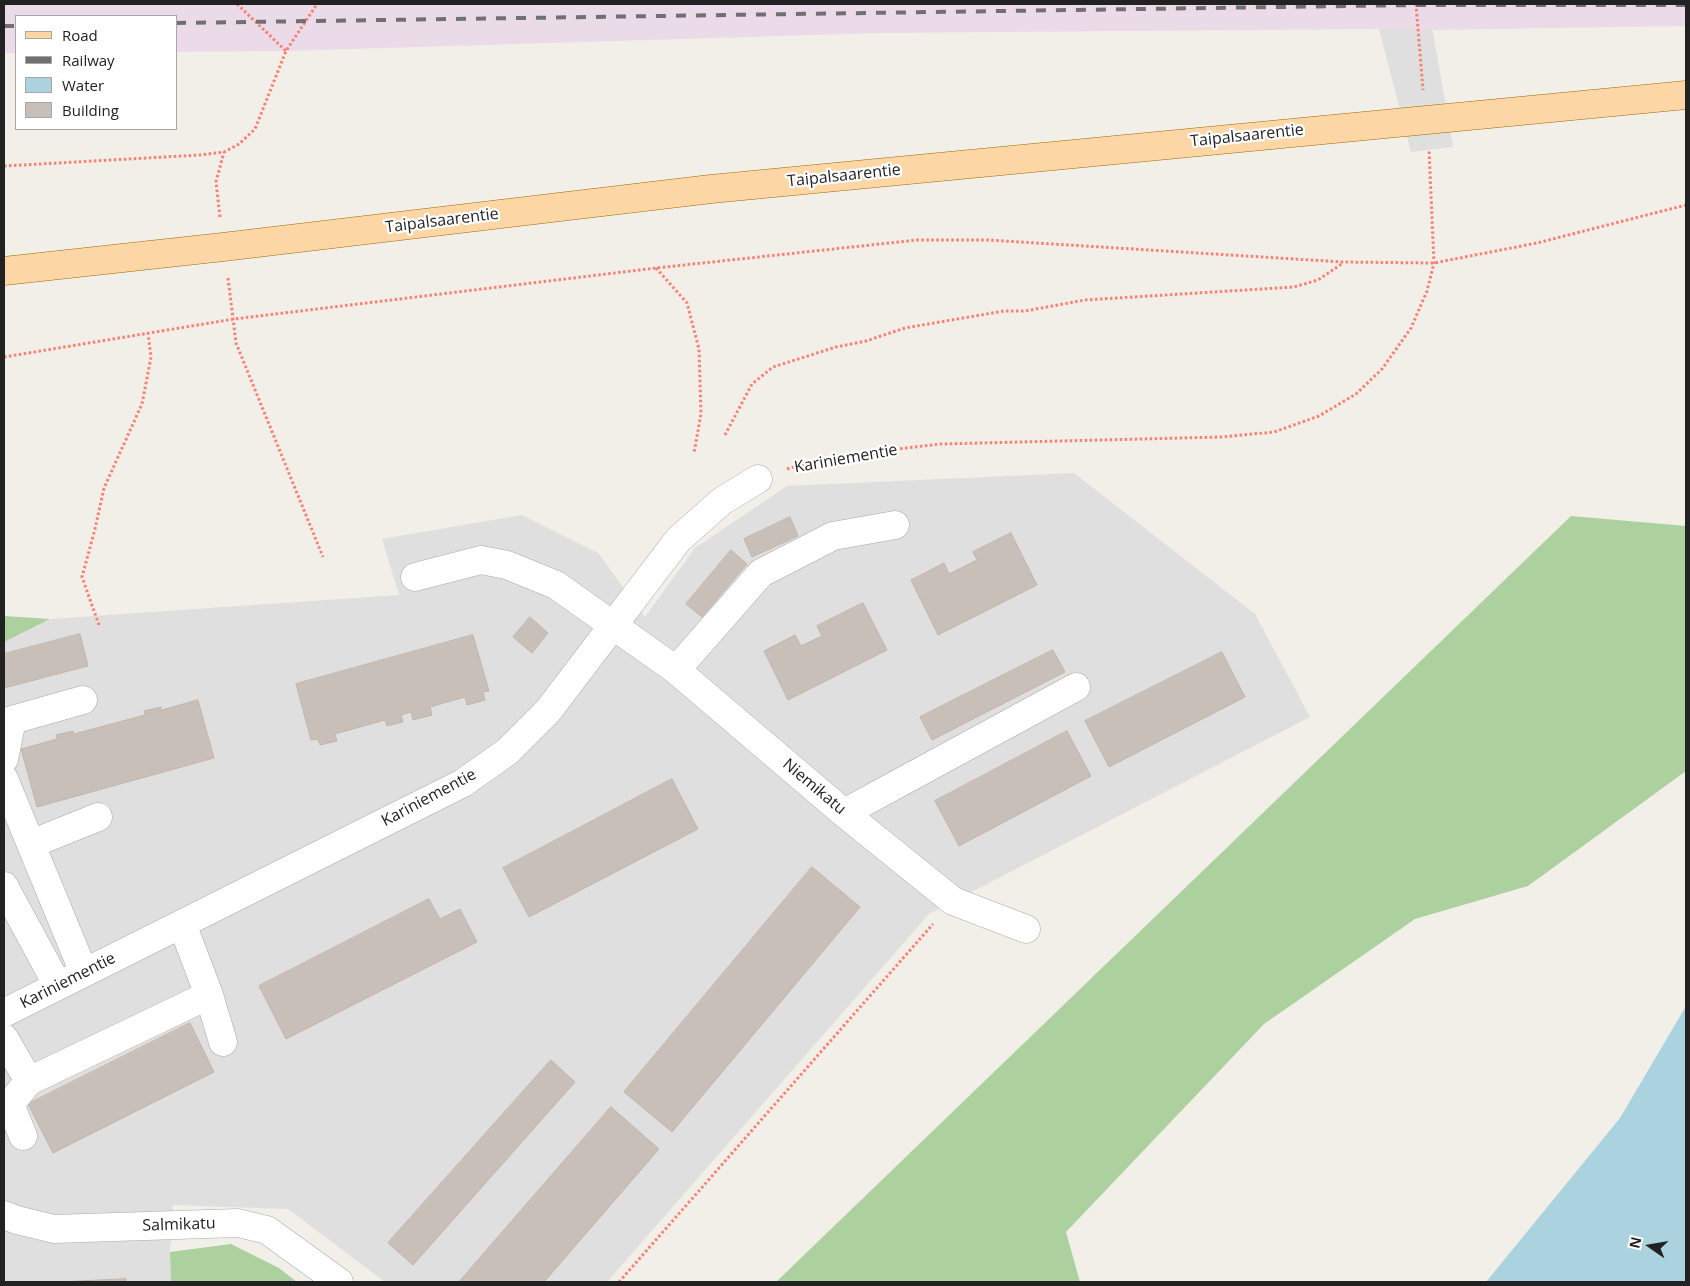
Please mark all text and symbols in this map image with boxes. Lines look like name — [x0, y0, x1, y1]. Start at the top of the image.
legend — [15, 15, 178, 130]
text: Road — [62, 25, 98, 45]
text: Railway — [62, 50, 115, 70]
text: Water — [62, 75, 104, 95]
text: Building — [62, 100, 119, 120]
street label: Taipalsaarentie — [1189, 120, 1305, 152]
street label: Taipalsaarentie — [786, 160, 902, 192]
street label: Taipalsaarentie — [384, 205, 500, 237]
street label: Kariniementie — [793, 440, 899, 478]
street label: Niemikatu — [778, 755, 850, 819]
street label: Kariniementie — [378, 765, 480, 831]
street label: Kariniementie — [17, 949, 119, 1013]
street label: Salmikatu — [142, 1214, 216, 1236]
north arrow — [1625, 1221, 1675, 1271]
text: N — [1624, 1235, 1645, 1250]

